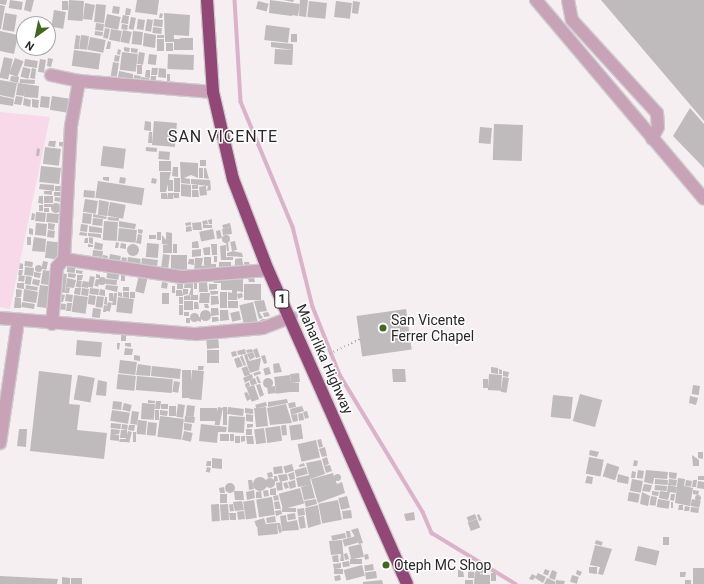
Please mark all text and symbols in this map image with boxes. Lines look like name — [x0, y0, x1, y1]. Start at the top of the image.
north arrow — [16, 16, 56, 56]
text: N — [23, 38, 37, 53]
district label: SAN VICENTE — [168, 127, 278, 147]
road number: 1 — [274, 288, 290, 310]
street label: Maharlika Highway — [293, 301, 357, 417]
place label: San Vicente Ferrer Chapel — [391, 312, 474, 344]
marker: San Vicente Ferrer Chapel — [378, 323, 388, 333]
place label: Oteph MC Shop — [394, 557, 491, 573]
marker: Oteph MC Shop — [381, 560, 391, 570]

